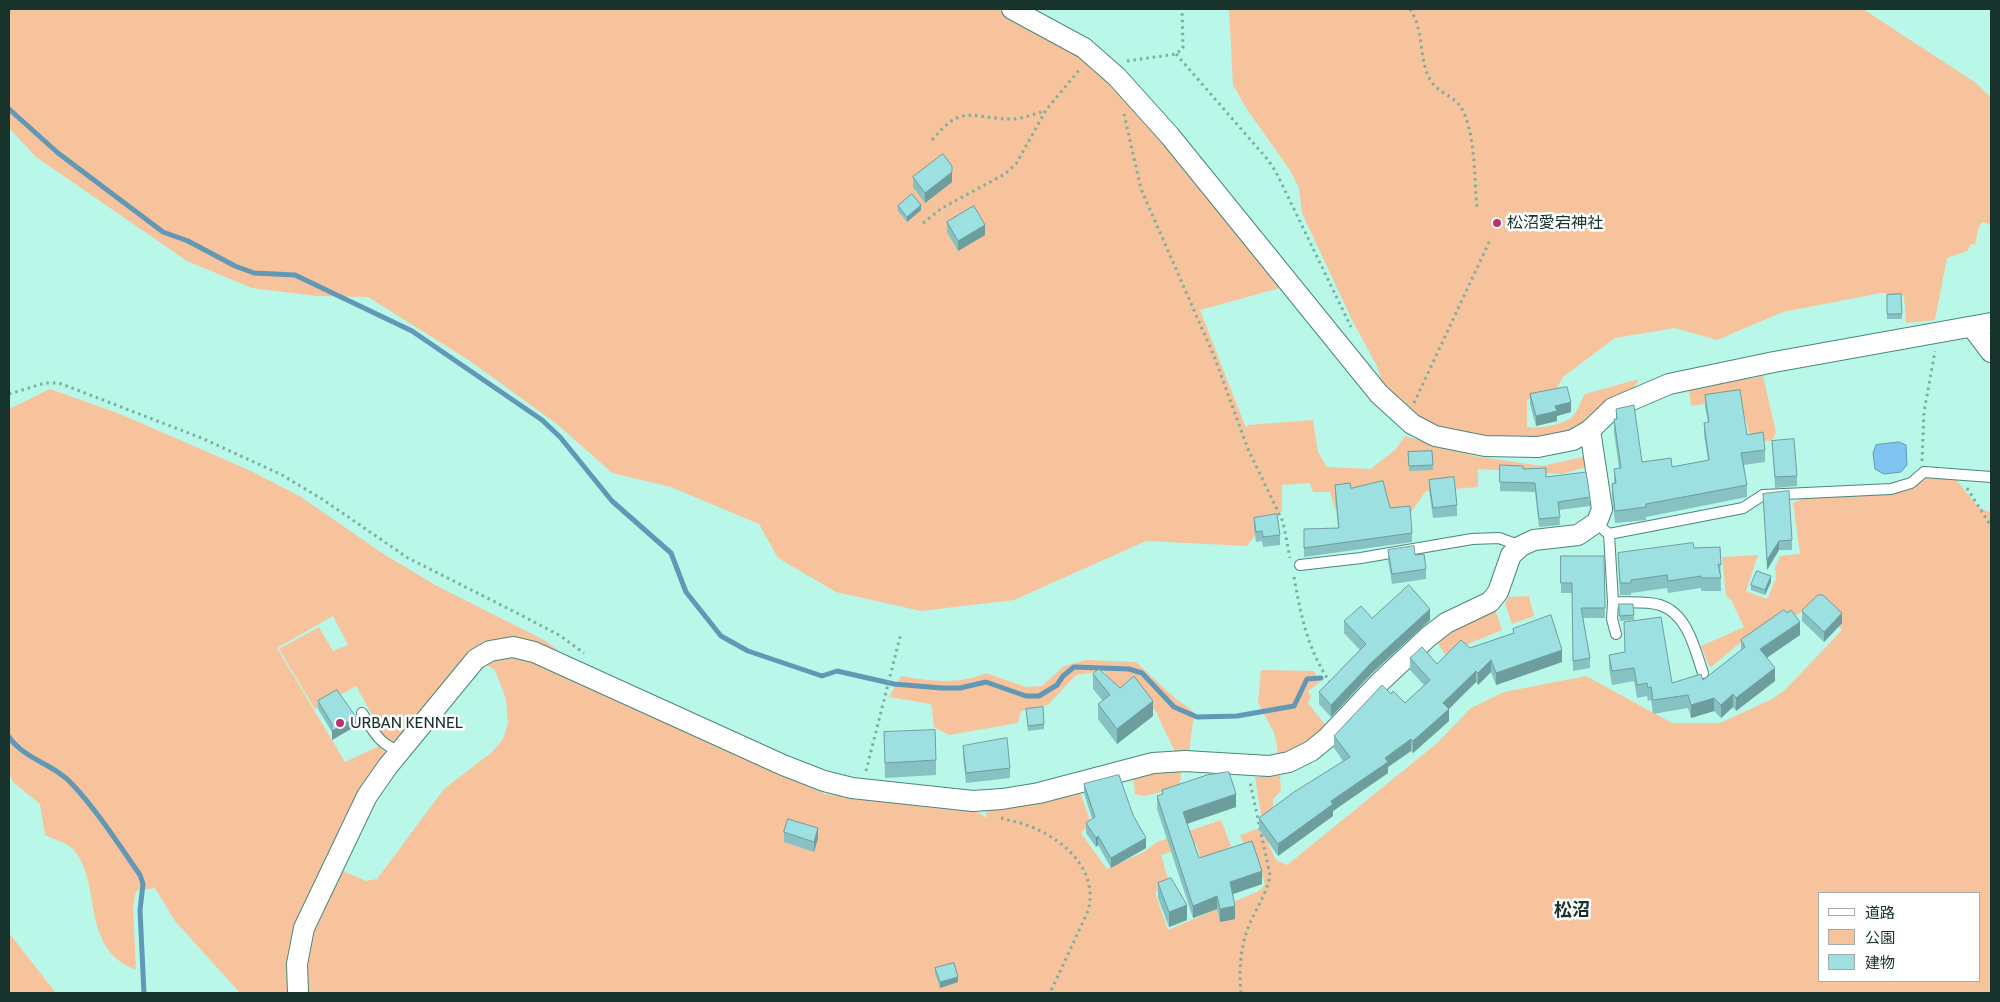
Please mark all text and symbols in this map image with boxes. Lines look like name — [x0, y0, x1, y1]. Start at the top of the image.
place label: 松沼愛宕神社 — [1507, 213, 1603, 233]
marker: 松沼愛宕神社 — [1491, 217, 1503, 229]
place label: URBAN KENNEL — [350, 713, 463, 733]
marker: URBAN KENNEL — [334, 717, 346, 729]
legend — [1818, 892, 1980, 982]
district label: 松沼 — [1554, 900, 1590, 922]
text: 道路 — [1865, 904, 1895, 922]
text: 公園 — [1865, 929, 1895, 947]
text: 建物 — [1865, 954, 1895, 972]

